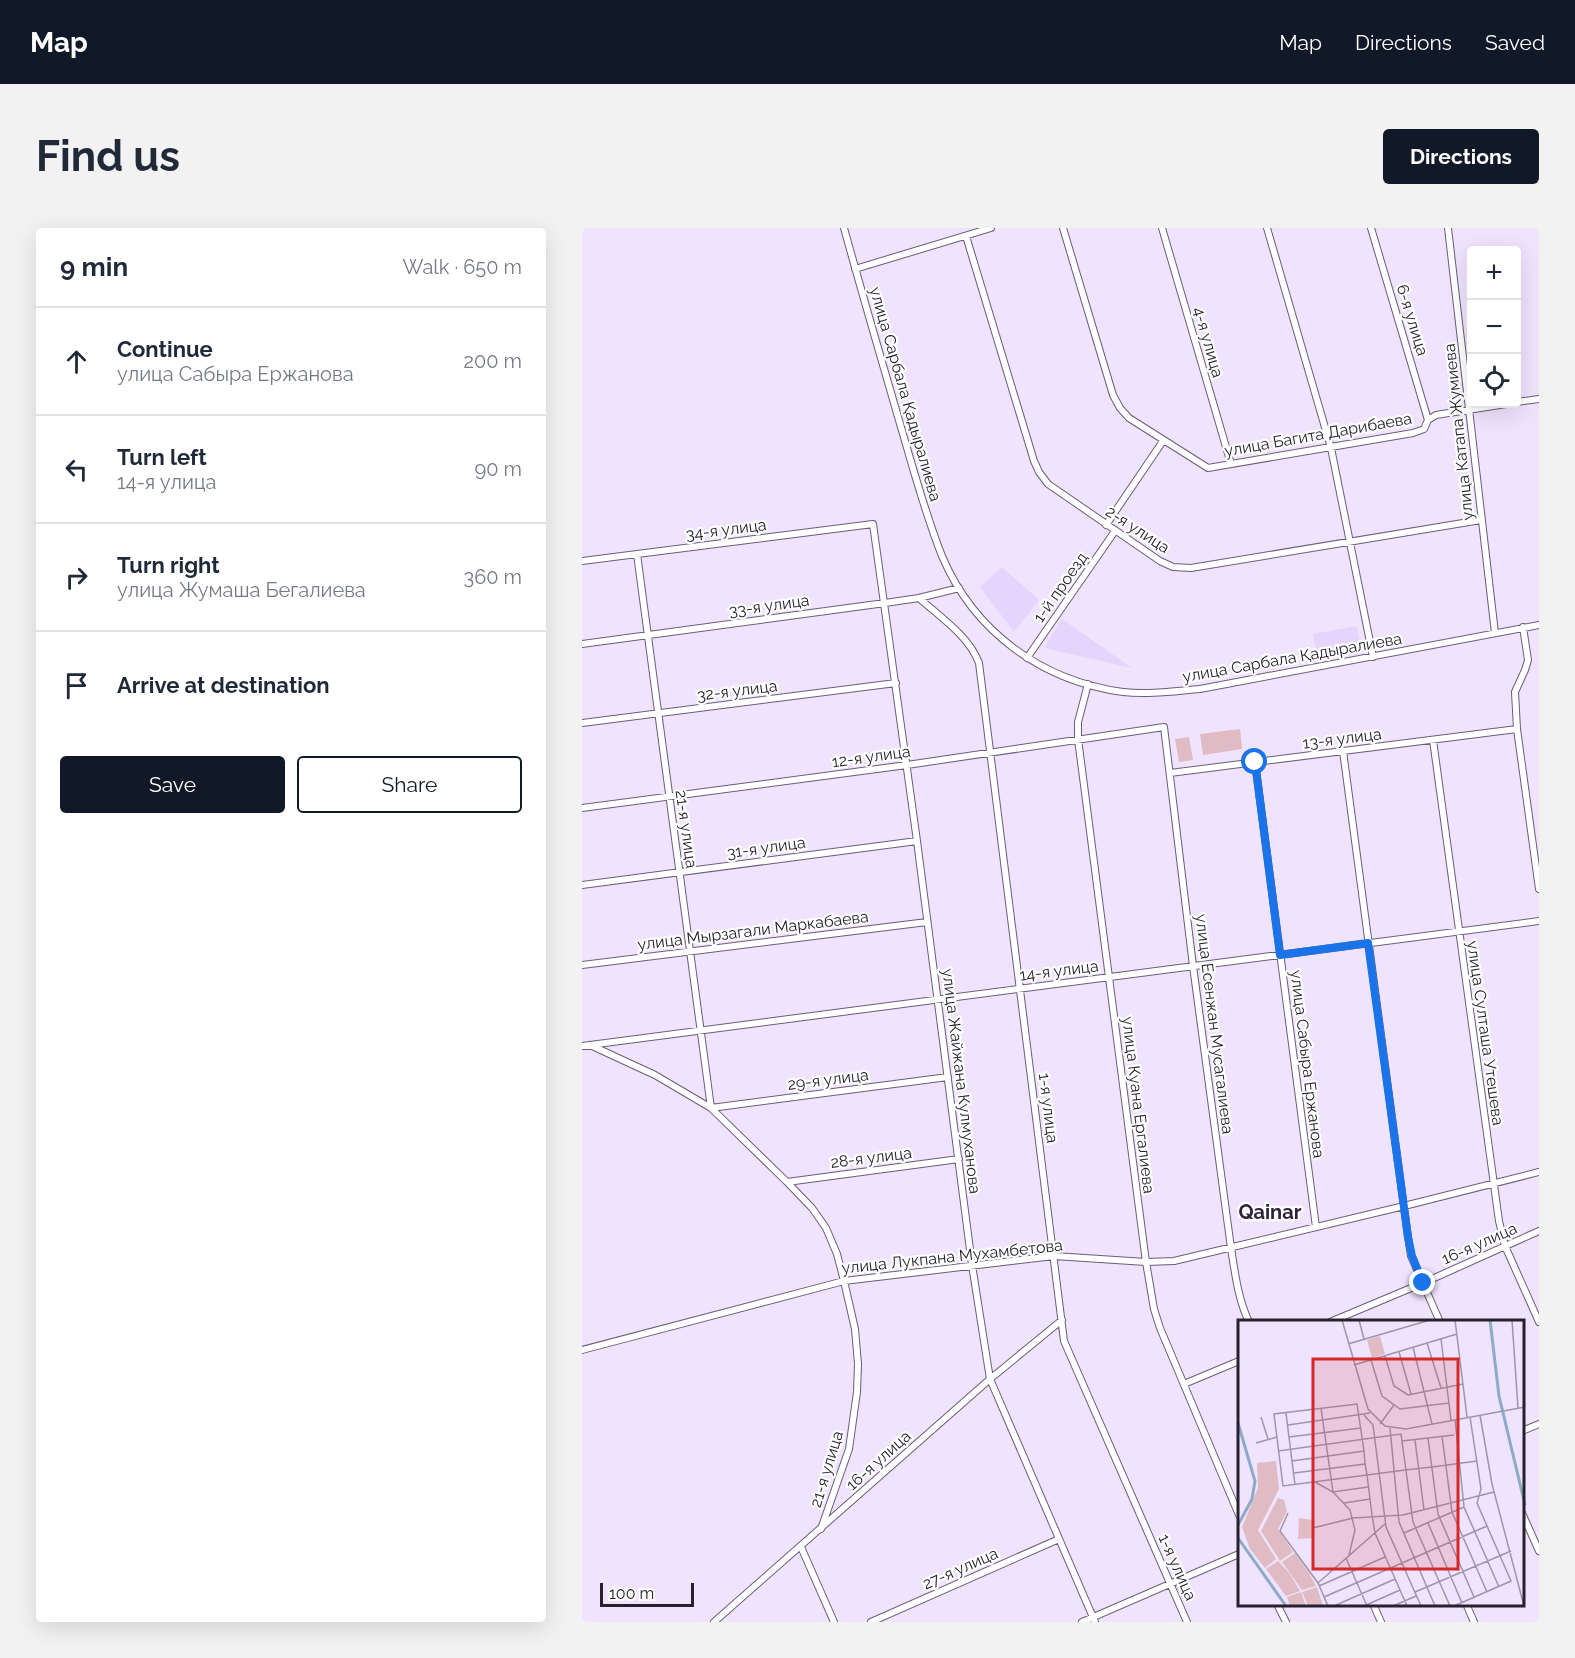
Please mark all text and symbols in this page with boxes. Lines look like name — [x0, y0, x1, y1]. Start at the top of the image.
text: Map — [30, 26, 88, 59]
text: Map — [1279, 30, 1322, 55]
text: Directions — [1355, 30, 1452, 55]
text: Saved — [1485, 30, 1545, 55]
button: Directions — [1383, 129, 1539, 184]
text: Find us — [36, 132, 180, 181]
map controls — [1467, 246, 1521, 408]
button: + — [1467, 246, 1521, 300]
text: 9 min — [60, 252, 128, 282]
text: Walk · 650 m — [403, 255, 522, 279]
street label: 6-я улица — [1393, 282, 1432, 358]
street label: улица Сарбала Қадыралиева — [866, 285, 945, 504]
button: − — [1467, 300, 1521, 354]
street label: 4-я улица — [1189, 305, 1228, 380]
text: Continue — [117, 336, 213, 362]
street label: улица Катапа Жумиева — [1440, 343, 1477, 521]
icon: ahead — [60, 345, 93, 378]
text: 200 m — [464, 349, 522, 373]
button: locate — [1467, 354, 1521, 408]
text: улица Сабыра Ержанова — [117, 362, 354, 386]
street label: улица Багита Дарибаева — [1223, 409, 1413, 460]
text: Turn left — [117, 444, 207, 470]
icon: left — [60, 453, 93, 486]
text: 90 m — [475, 457, 522, 481]
text: 14-я улица — [117, 470, 216, 494]
street label: 2-я улица — [1102, 502, 1173, 557]
street label: 34-я улица — [685, 515, 768, 544]
street label: 1-й проезд — [1029, 548, 1092, 626]
text: Turn right — [117, 552, 220, 578]
icon: right — [60, 561, 93, 594]
text: 360 m — [464, 565, 522, 589]
text: улица Жумаша Бегалиева — [117, 578, 366, 602]
street label: 33-я улица — [728, 590, 811, 621]
street label: улица Сарбала Қадыралиева — [1181, 629, 1403, 686]
icon: arrive — [60, 669, 93, 702]
text: Arrive at destination — [117, 672, 330, 698]
street label: 32-я улица — [696, 676, 778, 705]
street label: 13-я улица — [1302, 724, 1383, 753]
street label: 12-я улица — [831, 742, 912, 771]
route start — [1241, 748, 1267, 774]
button: Save — [60, 756, 285, 813]
button: Share — [297, 756, 522, 813]
street label: 21-я улица — [672, 789, 701, 869]
street label: 31-я улица — [726, 833, 807, 862]
street label: улица Мырзагали Маркабаева — [636, 907, 870, 954]
street label: улица Есенжан Мусагалиева — [1192, 913, 1237, 1135]
street label: улица Султаша Утешева — [1463, 940, 1508, 1127]
street label: 14-я улица — [1018, 956, 1100, 985]
street label: улица Жайжана Кулмуханова — [938, 967, 985, 1195]
street label: улица Сабыра Ержанова — [1287, 969, 1328, 1159]
street label: улица Куана Ергалиева — [1118, 1015, 1159, 1195]
street label: 29-я улица — [786, 1065, 870, 1094]
street label: 1-я улица — [1035, 1072, 1062, 1144]
street label: 28-я улица — [829, 1143, 913, 1172]
district label: Qainar — [1239, 1200, 1302, 1224]
street label: 16-я улица — [1439, 1218, 1520, 1268]
street label: улица Лукпана Мухамбетова — [841, 1235, 1063, 1278]
route end — [1409, 1269, 1435, 1295]
inset map — [1238, 1320, 1524, 1607]
street label: 16-я улица — [842, 1426, 915, 1494]
street label: 21-я улица — [806, 1429, 847, 1510]
street label: 1-я улица — [1155, 1531, 1201, 1603]
street label: 27-я улица — [920, 1543, 1001, 1593]
scale bar — [600, 1580, 694, 1608]
text: 100 m — [609, 1584, 654, 1603]

